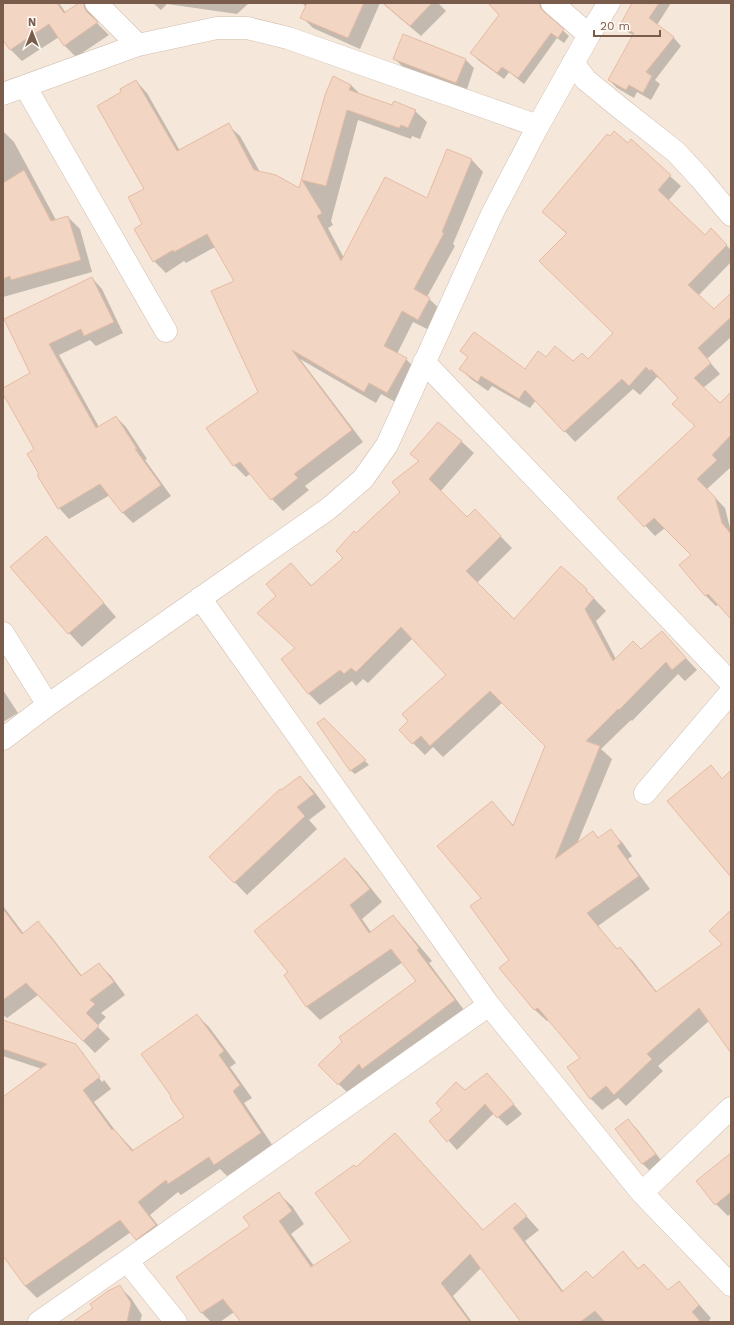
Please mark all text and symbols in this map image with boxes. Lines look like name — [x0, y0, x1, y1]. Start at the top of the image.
north arrow — [12, 12, 52, 52]
scale bar — [594, 12, 660, 38]
text: N — [28, 16, 36, 29]
text: 20 m — [600, 19, 630, 33]

